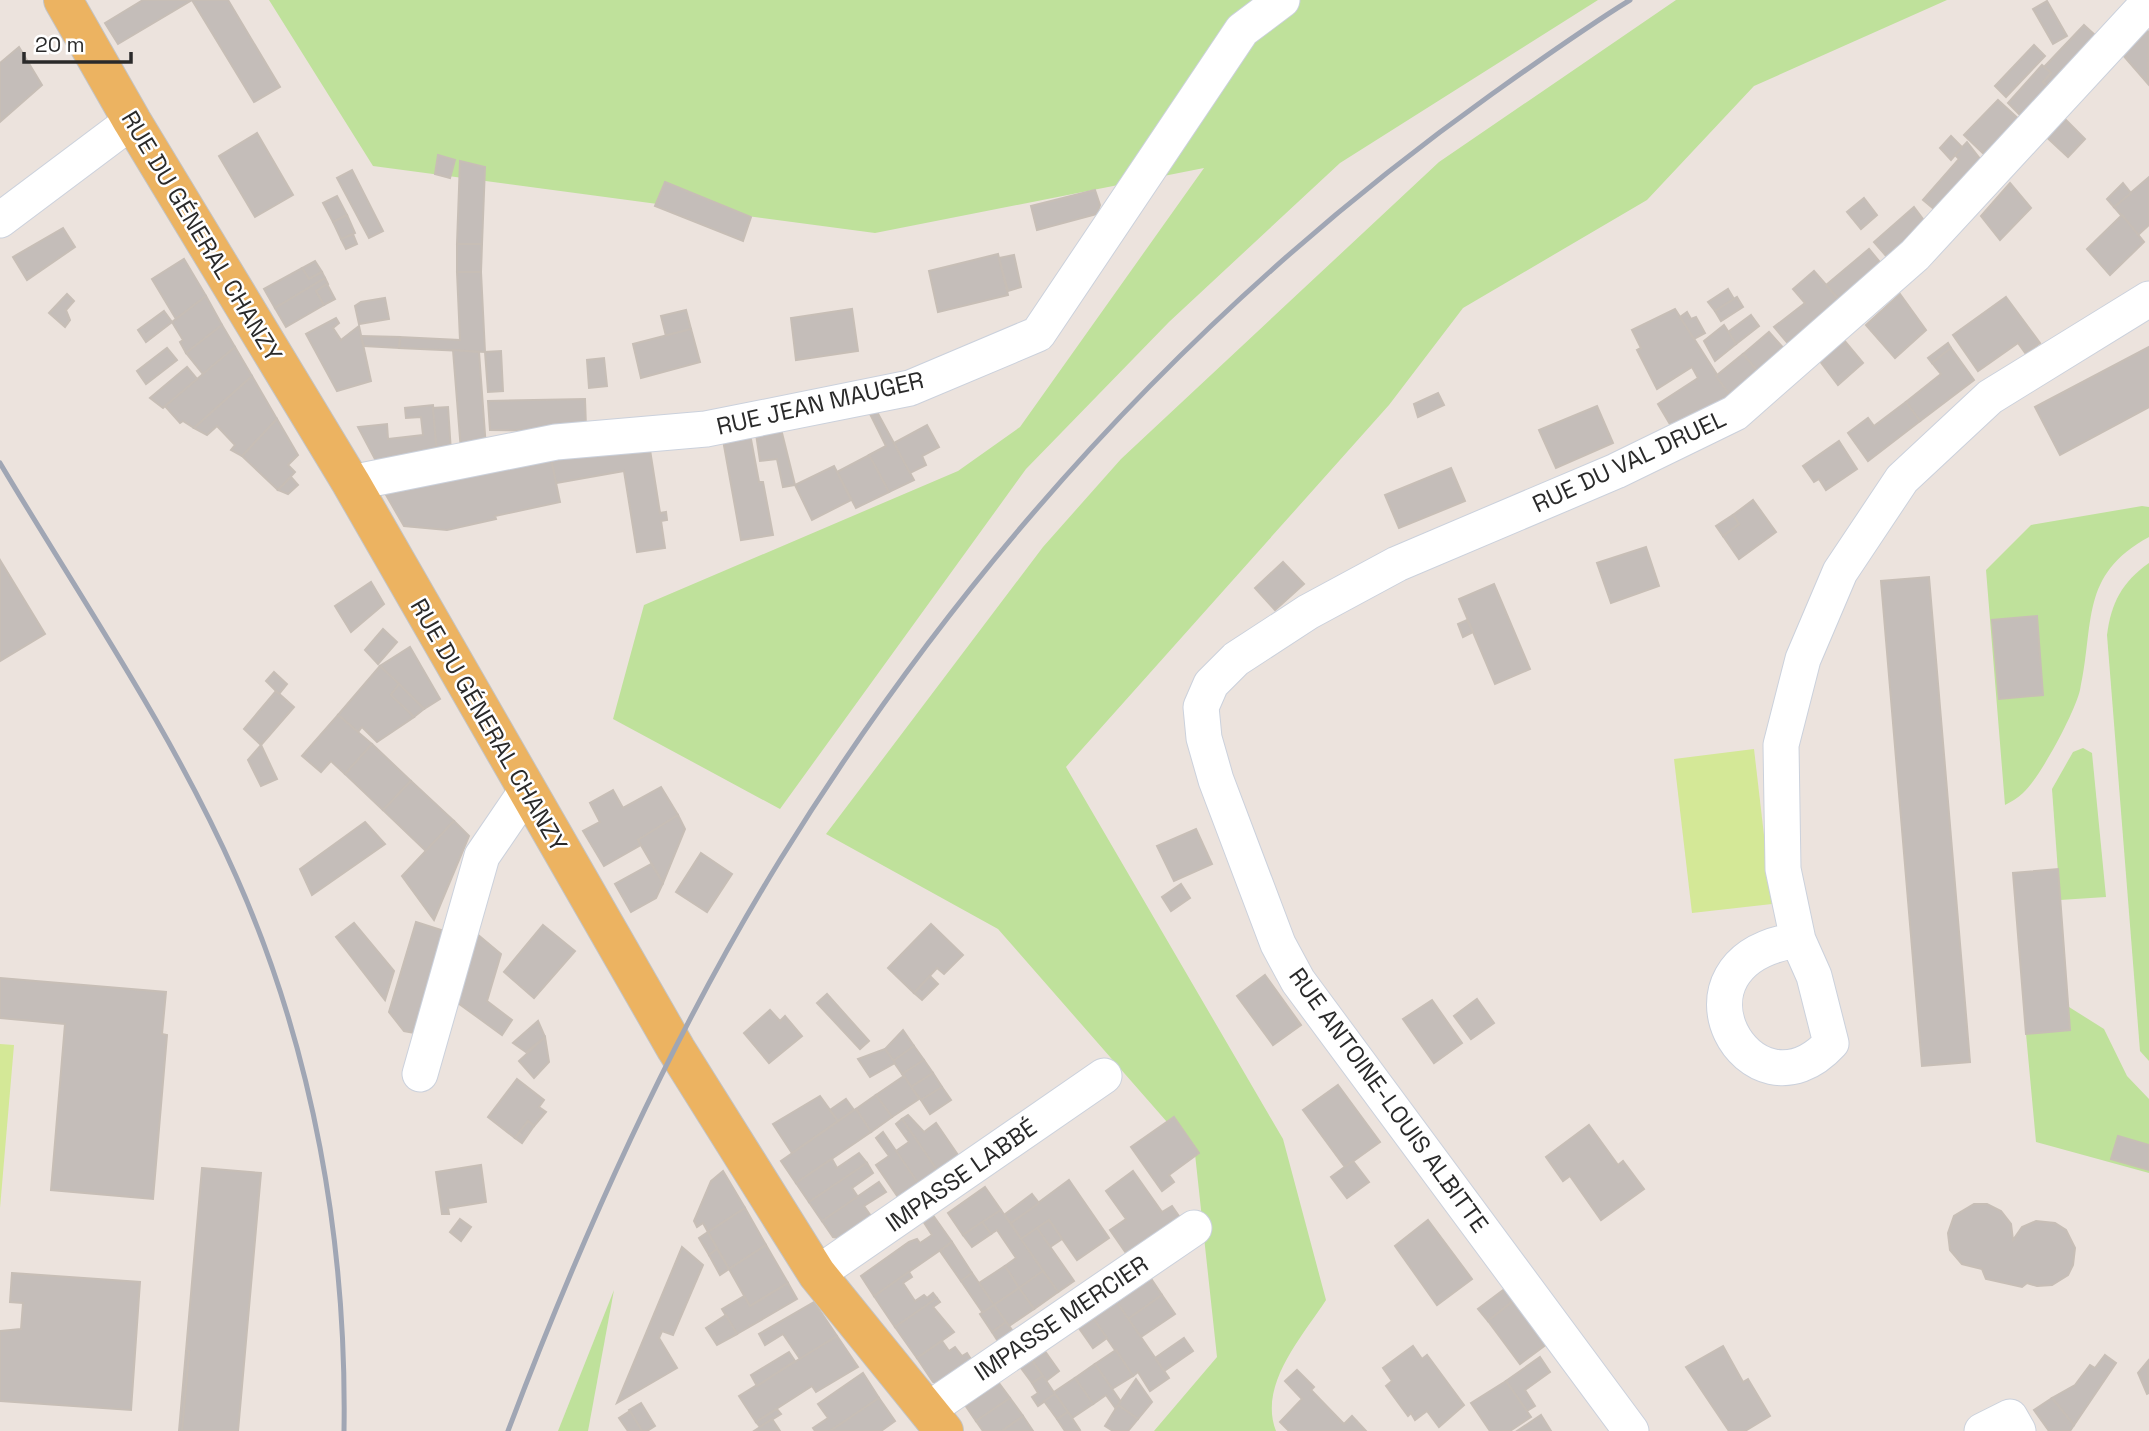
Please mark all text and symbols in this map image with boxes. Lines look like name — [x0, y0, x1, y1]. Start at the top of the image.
scale bar — [24, 21, 131, 65]
text: 20 m — [35, 31, 85, 58]
street label: RUE DU GÉNERAL CHANZY — [115, 105, 289, 367]
street label: RUE JEAN MAUGER — [713, 364, 927, 442]
street label: RUE DU VAL DRUEL — [1527, 403, 1731, 519]
street label: RUE DU GÉNERAL CHANZY — [404, 593, 574, 857]
street label: RUE ANTOINE-LOUIS ALBITTE — [1282, 962, 1496, 1238]
street label: IMPASSE LABBÉ — [879, 1111, 1043, 1239]
street label: IMPASSE MERCIER — [968, 1248, 1154, 1388]

